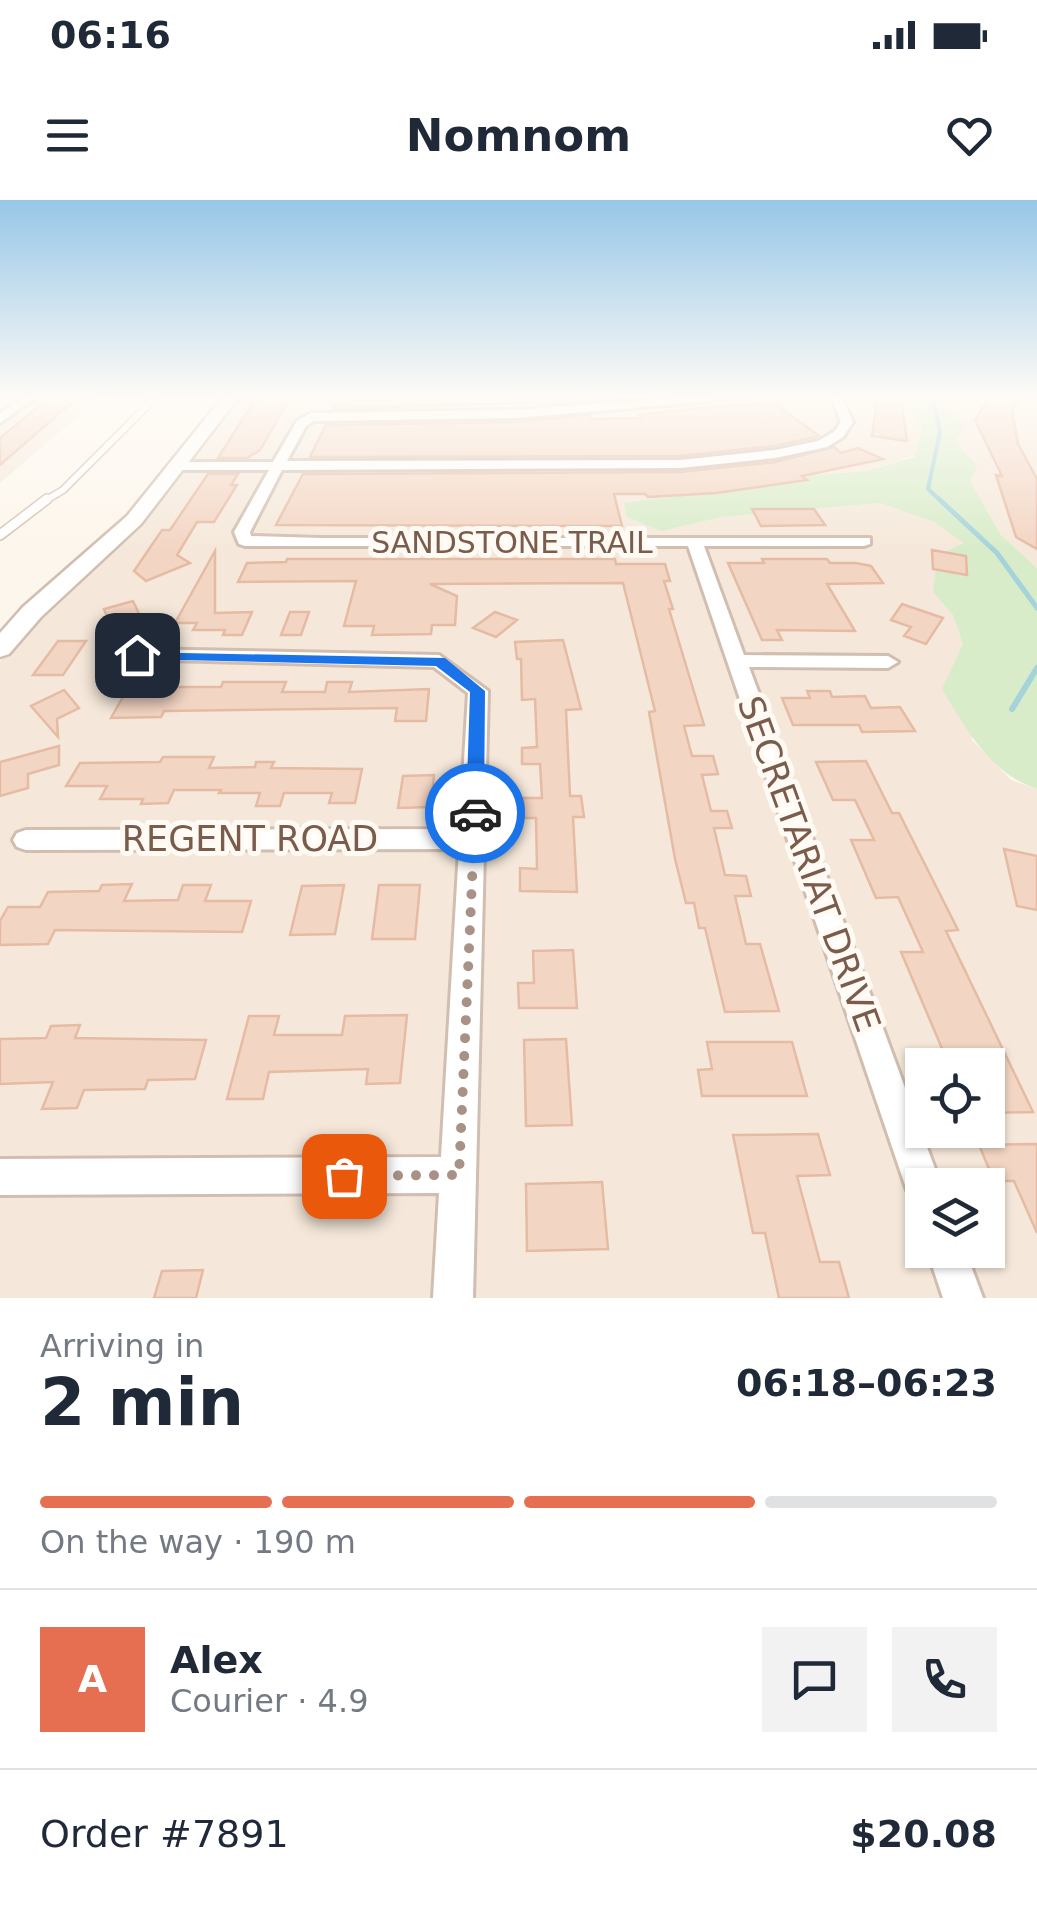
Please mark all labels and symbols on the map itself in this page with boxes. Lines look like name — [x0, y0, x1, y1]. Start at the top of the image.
street label: SANDSTONE TRAIL — [371, 525, 653, 560]
pin — [95, 613, 180, 698]
street label: SECRETARIAT DRIVE — [730, 691, 888, 1037]
courier — [425, 763, 525, 863]
street label: REGENT ROAD — [122, 819, 378, 859]
pin — [302, 1134, 387, 1219]

